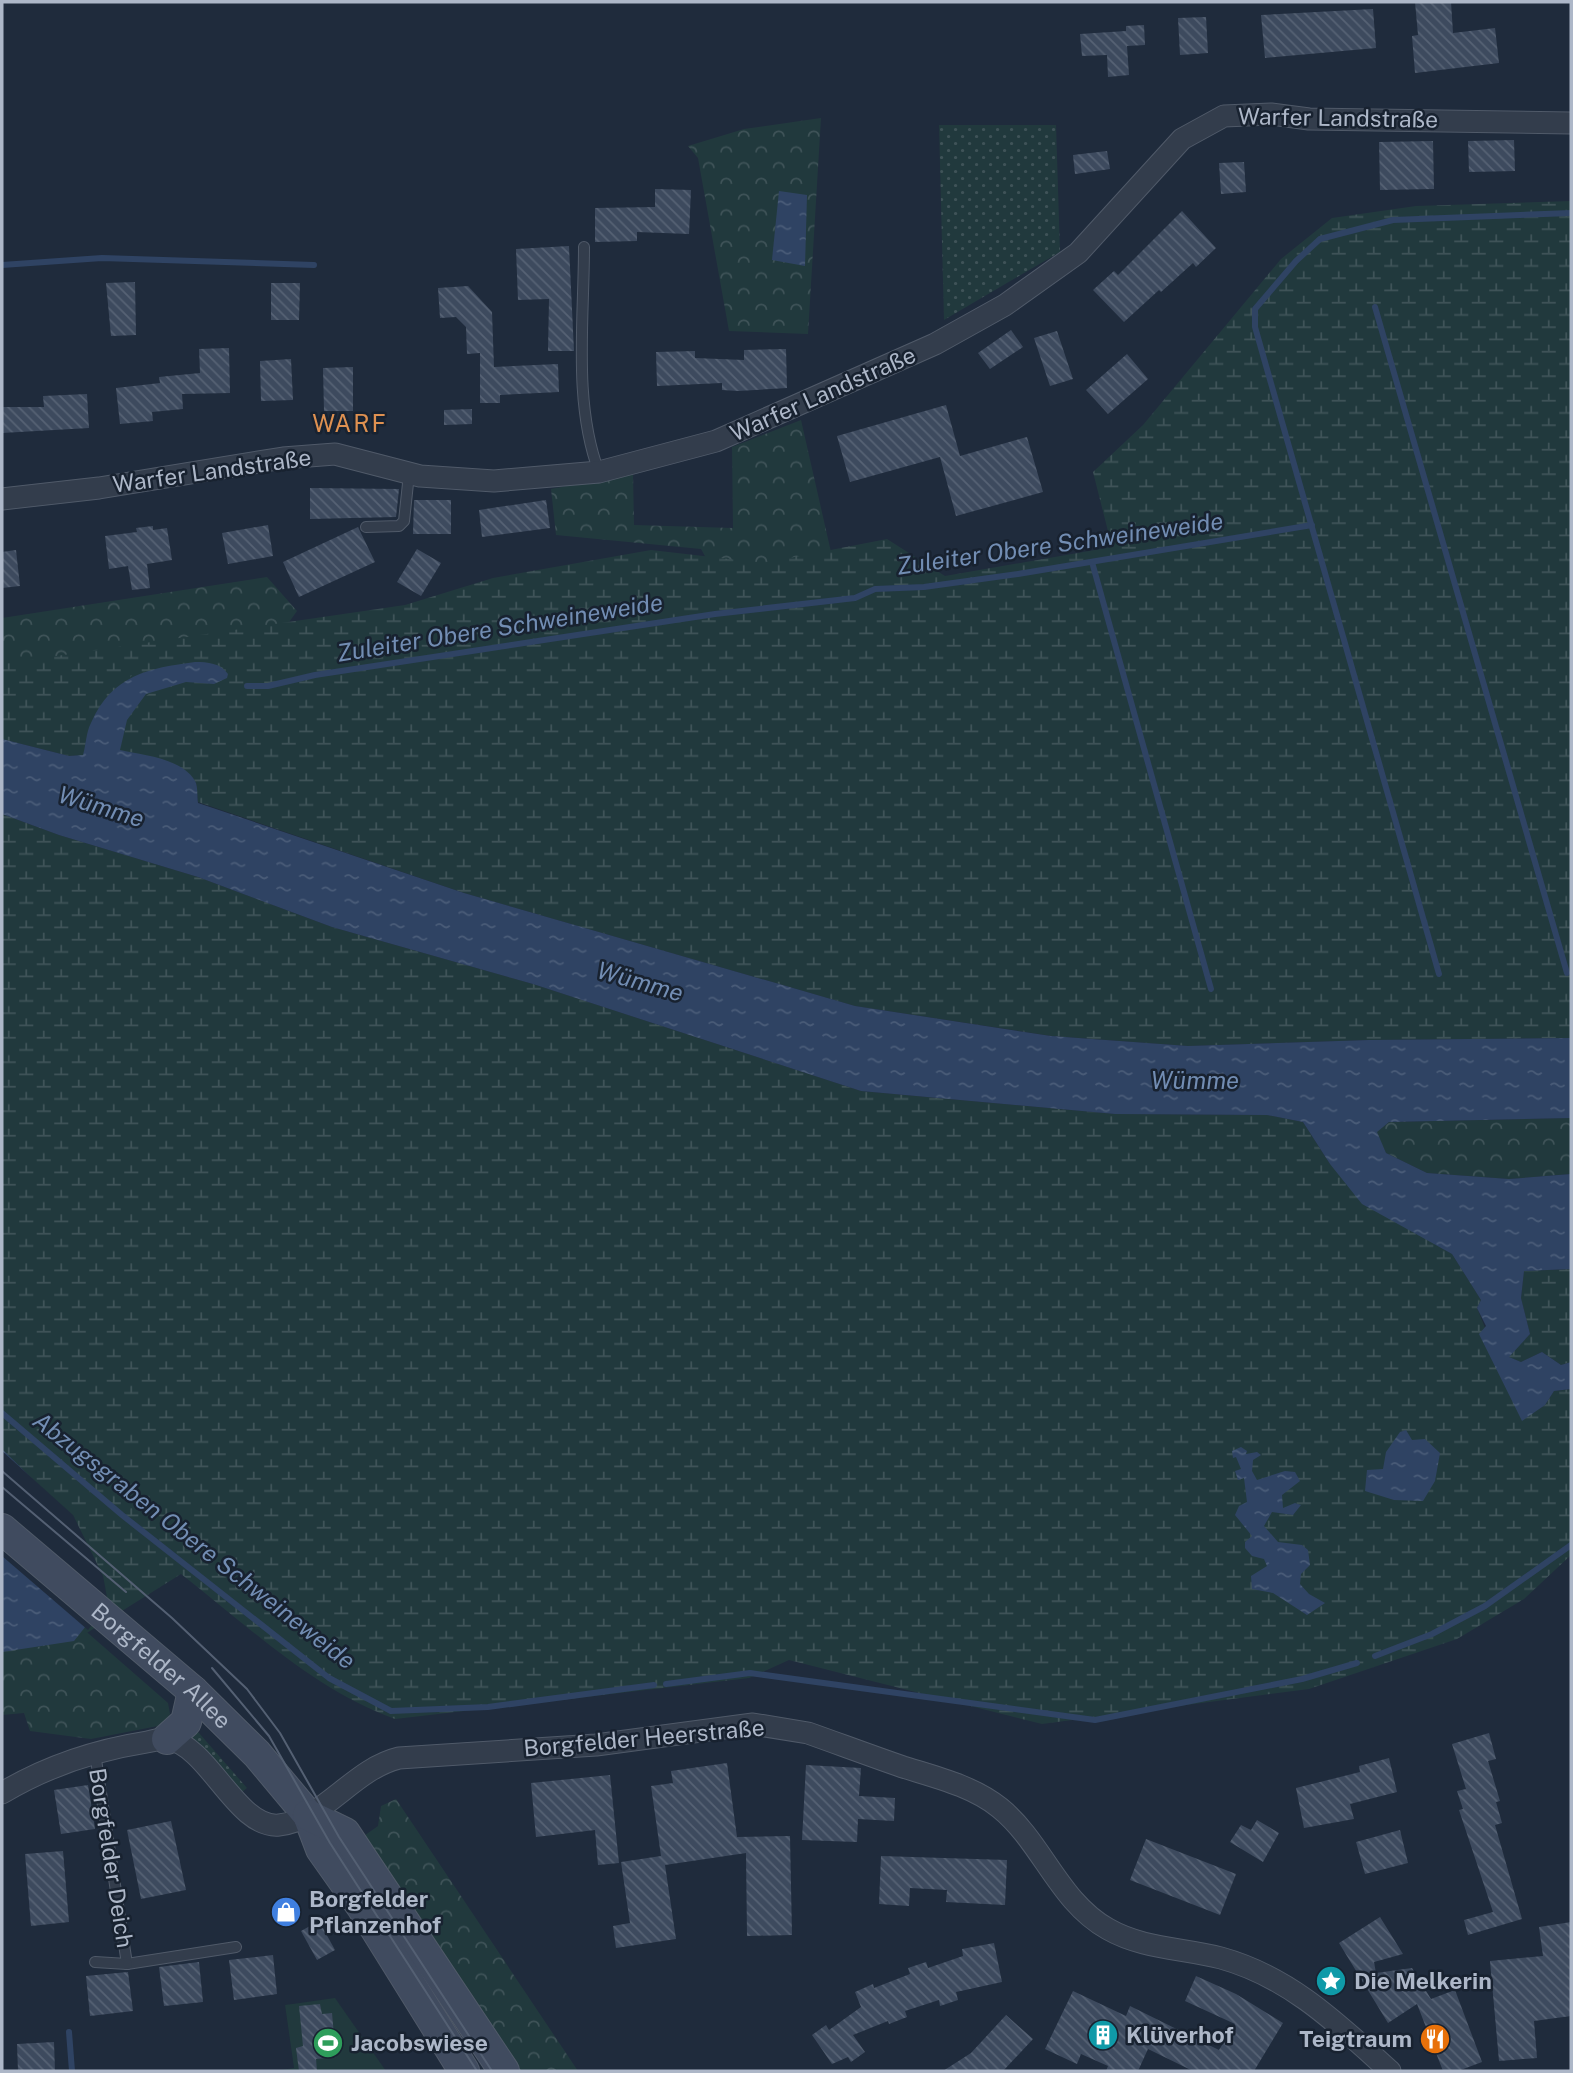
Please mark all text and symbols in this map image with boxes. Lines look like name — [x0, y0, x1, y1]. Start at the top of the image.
street label: Warfer Landstraße — [1238, 102, 1438, 133]
street label: Warfer Landstraße — [726, 340, 920, 447]
district label: WARF — [312, 409, 388, 437]
street label: Warfer Landstraße — [111, 443, 313, 498]
water label: Zuleiter Obere Schweineweide — [895, 506, 1225, 580]
water label: Zuleiter Obere Schweineweide — [335, 587, 665, 667]
water label: Wümme — [55, 780, 148, 832]
water label: Wümme — [594, 955, 687, 1007]
water label: Wümme — [1151, 1066, 1239, 1094]
water label: Abzugsgraben Obere Schweineweide — [28, 1406, 361, 1675]
street label: Borgfelder Allee — [86, 1597, 237, 1734]
street label: Borgfelder Heerstraße — [522, 1714, 766, 1761]
street label: Borgfelder Deich — [84, 1766, 139, 1950]
place label: Borgfelder Pflanzenhof — [309, 1885, 441, 1938]
shop icon: Borgfelder Pflanzenhof — [269, 1895, 303, 1929]
place icon: Die Melkerin — [1314, 1964, 1348, 1998]
place label: Die Melkerin — [1354, 1967, 1492, 1994]
building icon: Klüverhof — [1086, 2018, 1120, 2052]
place label: Klüverhof — [1126, 2021, 1234, 2048]
restaurant icon: Teigtraum — [1418, 2022, 1452, 2056]
place label: Teigtraum — [1299, 2025, 1412, 2052]
sports icon: Jacobswiese — [311, 2026, 345, 2060]
place label: Jacobswiese — [351, 2029, 488, 2056]

